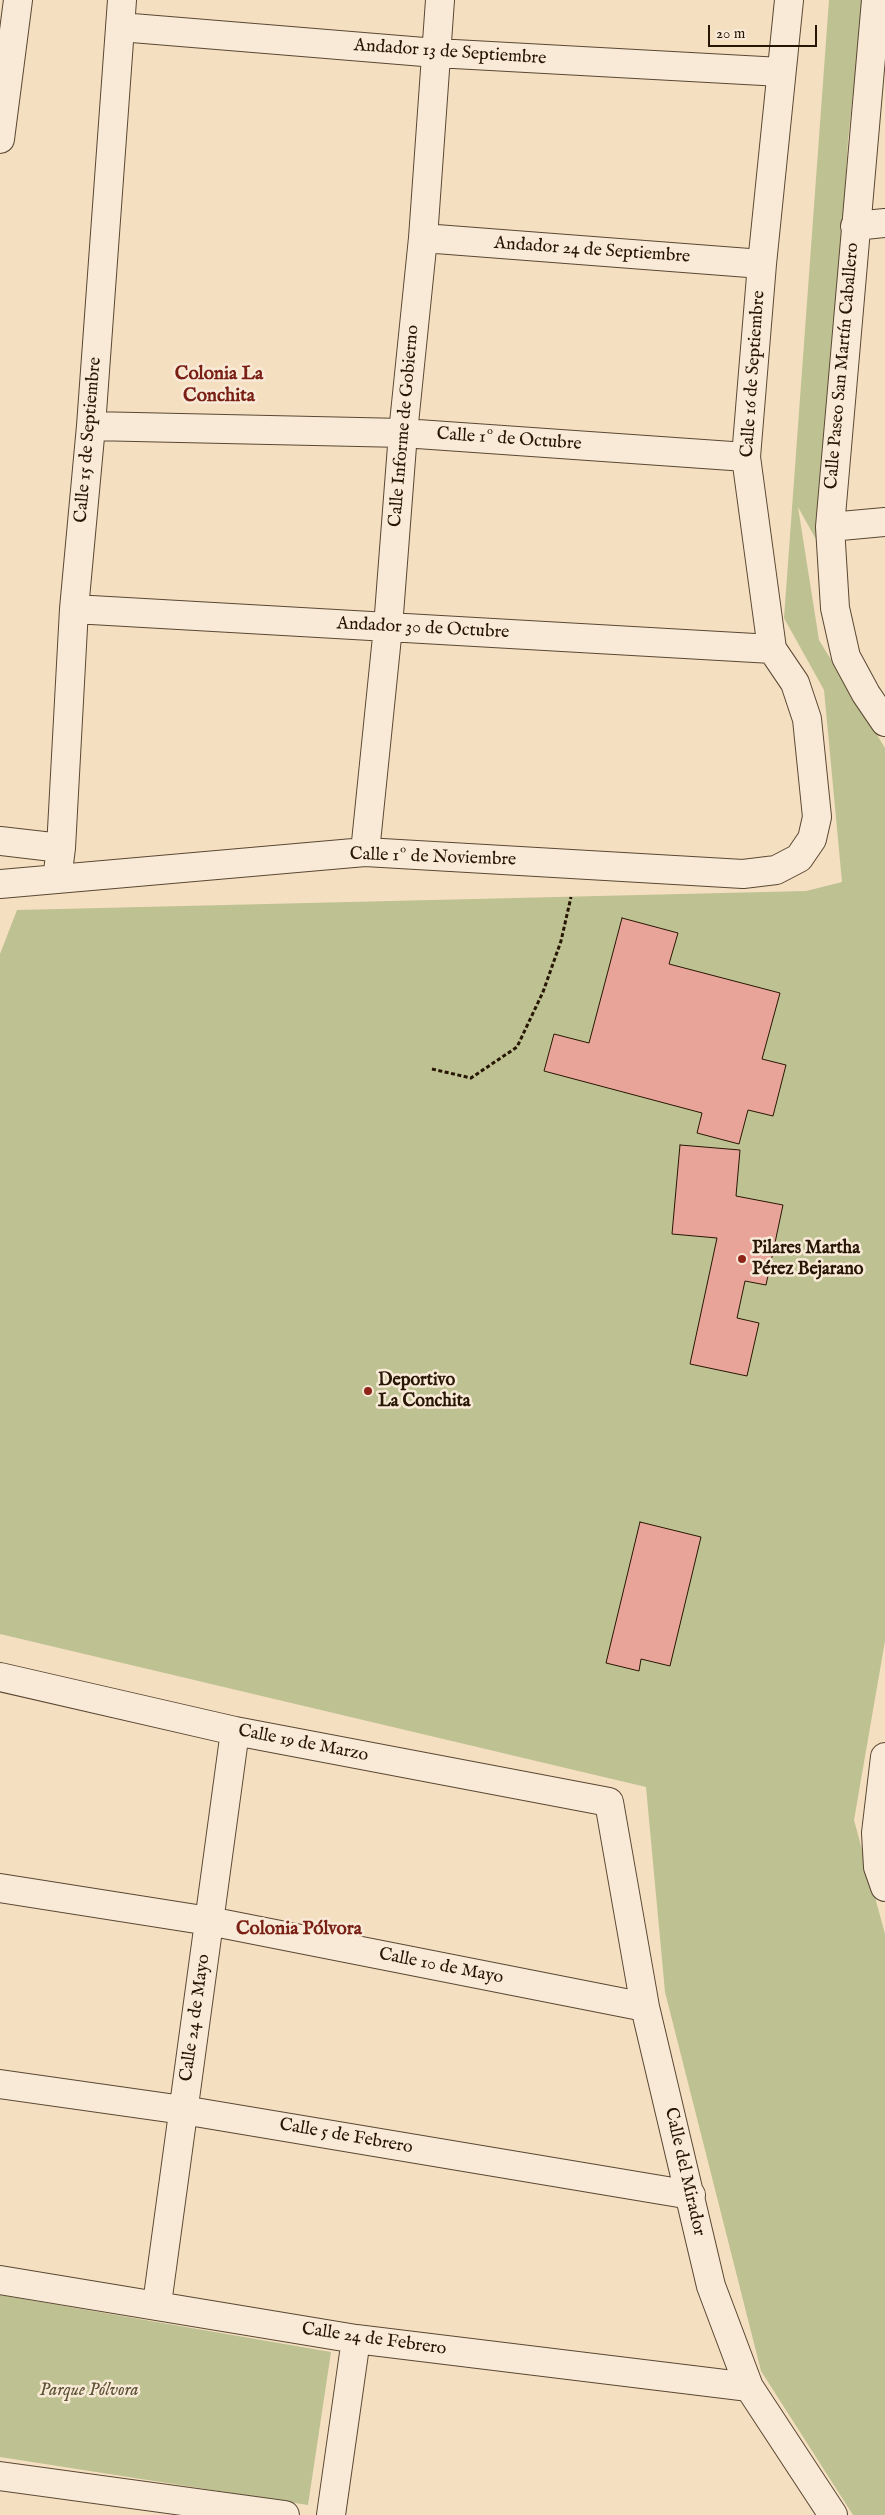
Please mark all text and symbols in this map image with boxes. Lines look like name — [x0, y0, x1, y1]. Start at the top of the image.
scale bar — [710, 15, 819, 47]
text: 20 m — [716, 24, 745, 43]
street label: Andador 13 de Septiembre — [353, 36, 547, 70]
street label: Andador 24 de Septiembre — [493, 233, 691, 269]
street label: Calle Paseo San Martín Caballero — [821, 242, 865, 490]
street label: Calle 16 de Septiembre — [737, 290, 771, 458]
street label: Calle Informe de Gobierno — [385, 324, 425, 528]
street label: Calle 15 de Septiembre — [71, 356, 107, 524]
district label: Colonia La Conchita — [175, 364, 263, 408]
street label: Calle 1º de Octubre — [436, 424, 582, 456]
street label: Andador 30 de Octubre — [336, 614, 510, 644]
street label: Calle 1º de Noviembre — [349, 844, 517, 872]
place label: Pilares Martha Pérez Bejarano — [752, 1238, 863, 1280]
marker: Pilares Martha Pérez Bejarano — [736, 1253, 748, 1265]
place label: Deportivo La Conchita — [378, 1370, 471, 1412]
marker: Deportivo La Conchita — [362, 1385, 374, 1397]
street label: Calle 19 de Marzo — [236, 1721, 370, 1767]
district label: Colonia Pólvora — [236, 1919, 362, 1941]
street label: Calle 10 de Mayo — [377, 1944, 505, 1990]
street label: Calle 24 de Mayo — [176, 1953, 216, 2083]
street label: Calle del Mirador — [659, 2106, 709, 2238]
street label: Calle 5 de Febrero — [278, 2115, 414, 2159]
street label: Calle 24 de Febrero — [300, 2319, 448, 2361]
park label: Parque Pólvora — [39, 2380, 139, 2402]

